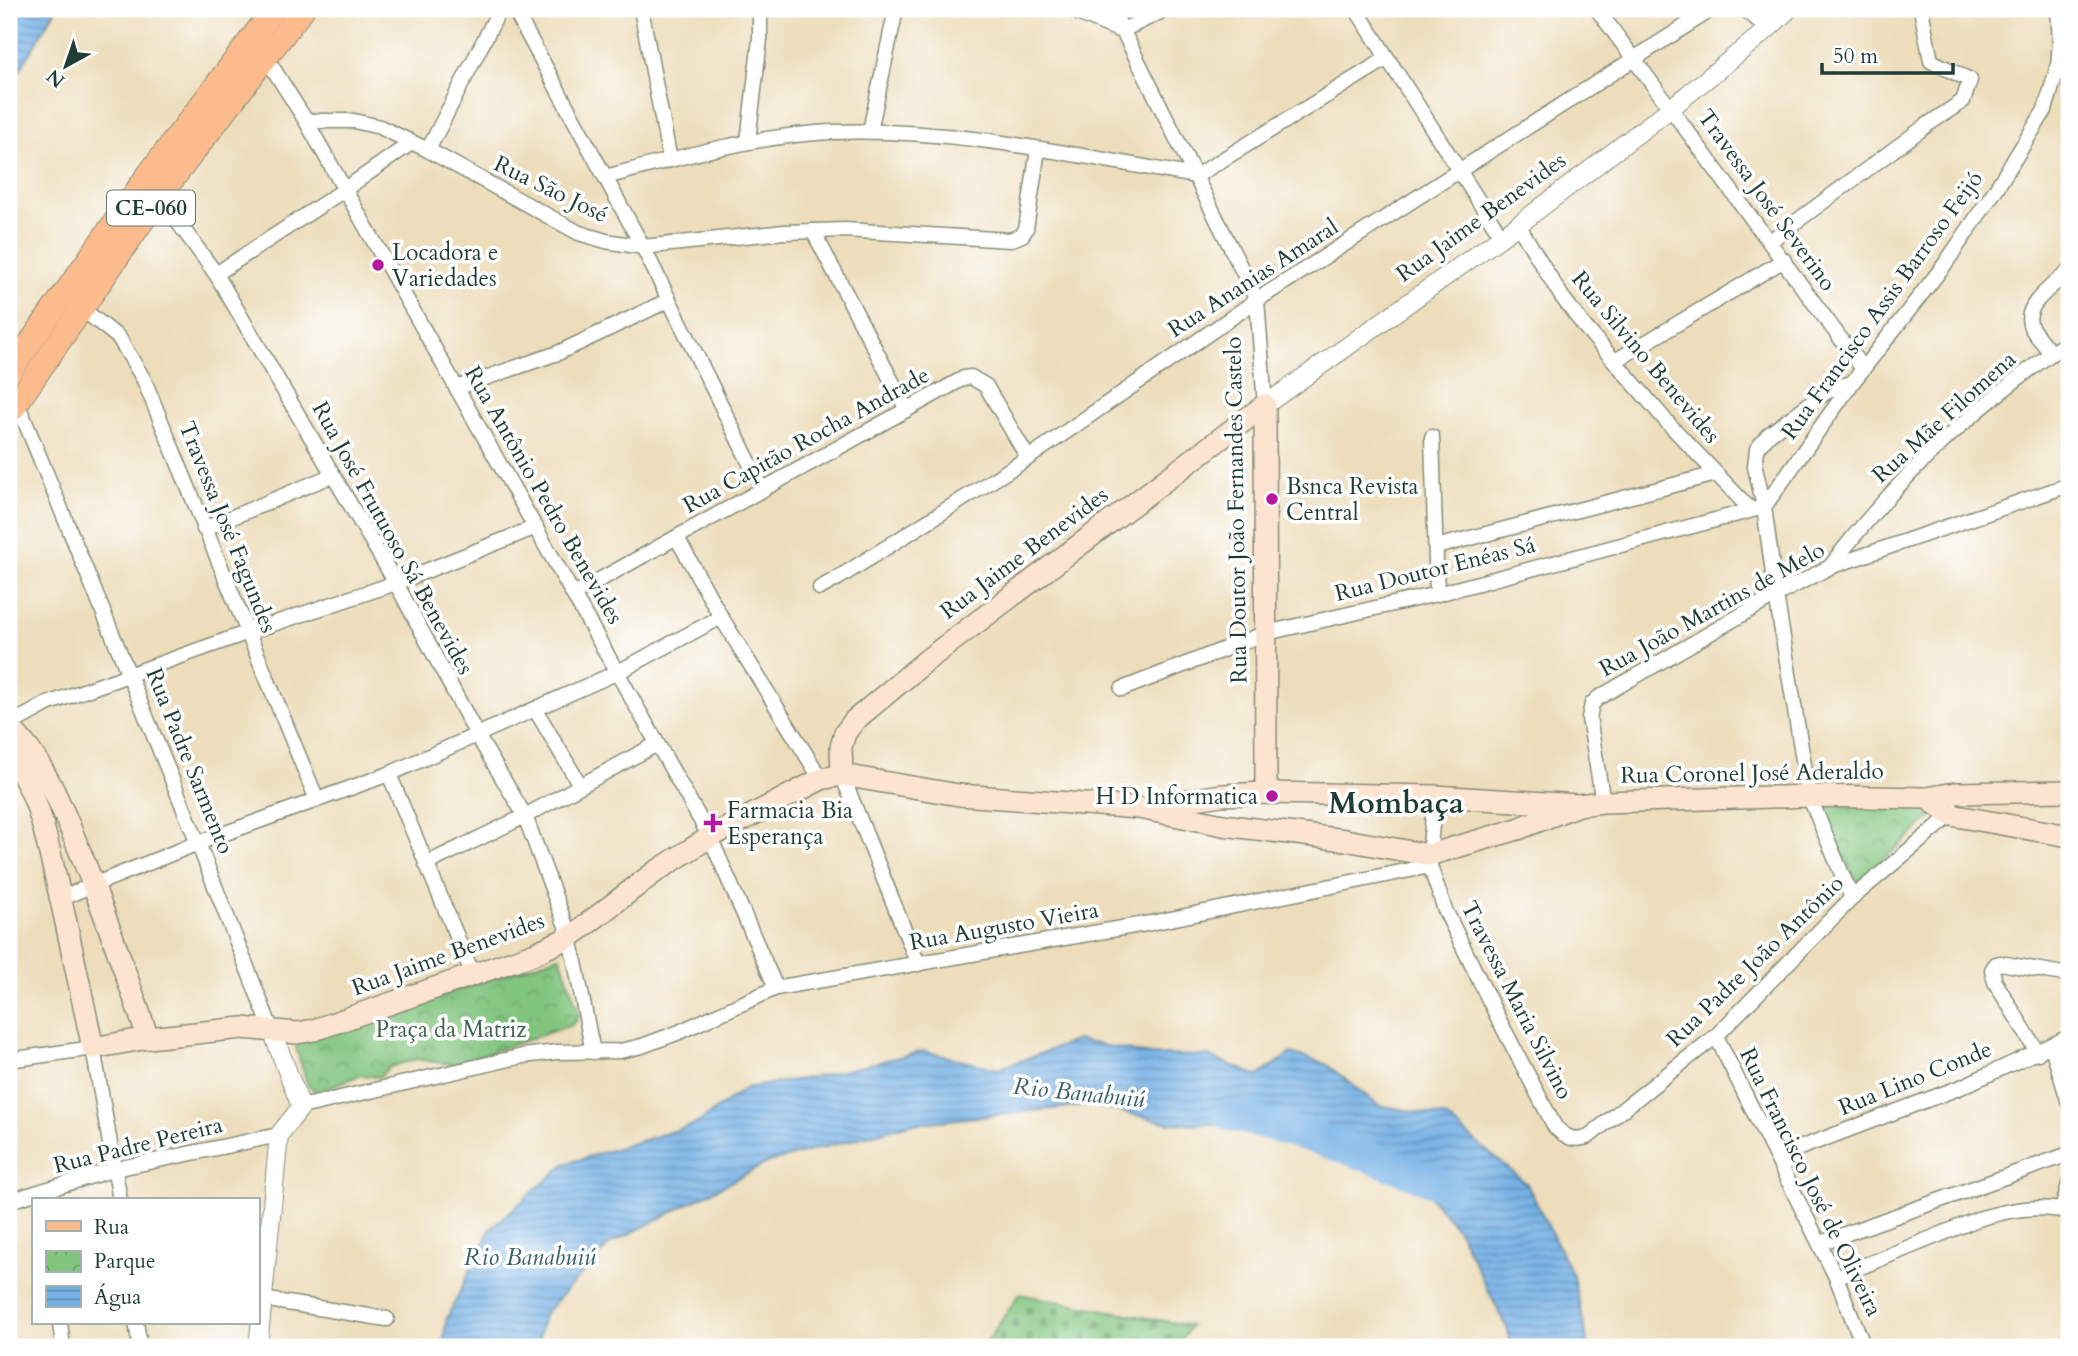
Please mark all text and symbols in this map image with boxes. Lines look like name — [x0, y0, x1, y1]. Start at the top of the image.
north arrow — [32, 32, 102, 102]
scale bar — [1822, 32, 1954, 76]
text: 50 m — [1833, 42, 1878, 71]
text: N — [41, 63, 70, 94]
street label: Travessa José Severino — [1690, 103, 1844, 297]
street label: Rua Jaime Benevides — [1390, 145, 1572, 289]
street label: Rua São José — [489, 148, 613, 230]
street label: Rua Francisco Assis Barroso Feijó — [1774, 164, 1990, 446]
road number: CE-060 — [107, 190, 195, 226]
street label: Rua Ananias Amaral — [1162, 211, 1344, 345]
place label: Locadora e Variedades — [392, 237, 498, 294]
marker: Locadora e Variedades — [370, 257, 386, 273]
street label: Rua Silvino Benevides — [1565, 264, 1727, 450]
street label: Rua Doutor João Fernandes Castelo — [1217, 336, 1255, 684]
street label: Rua Mãe Filomena — [1865, 344, 2023, 490]
street label: Rua Capitão Rocha Andrade — [677, 359, 935, 521]
street label: Rua Antônio Pedro Benevides — [457, 360, 631, 630]
street label: Rua José Frutuoso Sá Benevides — [305, 396, 481, 680]
street label: Travessa José Fagundes — [171, 417, 285, 637]
place label: Bsnca Revista Central — [1286, 471, 1418, 528]
street label: Rua Jaime Benevides — [934, 480, 1114, 626]
marker: Bsnca Revista Central — [1264, 491, 1280, 507]
street label: Rua Doutor Enéas Sá — [1331, 529, 1539, 609]
street label: Rua João Martins de Melo — [1594, 534, 1830, 684]
street label: Rua Padre Sarmento — [139, 663, 241, 859]
street label: Rua Coronel José Aderaldo — [1620, 755, 1884, 791]
place label: H D Informatica — [1095, 781, 1258, 812]
district label: Mombaça — [1328, 783, 1464, 824]
marker: H D Informatica — [1264, 788, 1280, 804]
place label: Farmacia Bia Esperança — [727, 795, 853, 852]
marker: Farmacia Bia Esperança — [705, 815, 721, 831]
street label: Rua Padre João Antônio — [1660, 868, 1850, 1054]
street label: Rua Augusto Vieira — [907, 894, 1101, 958]
street label: Travessa Maria Silvino — [1454, 895, 1580, 1105]
street label: Rua Jaime Benevides — [347, 905, 549, 1003]
park label: Praça da Matriz — [376, 1014, 526, 1045]
street label: Rua Lino Conde — [1834, 1033, 1996, 1123]
street label: Rua Francisco José de Oliveira — [1732, 1042, 1890, 1322]
water label: Rio Banabuiú — [1012, 1070, 1146, 1116]
street label: Rua Padre Pereira — [50, 1109, 226, 1181]
legend — [32, 1198, 259, 1324]
text: Rua — [94, 1213, 129, 1242]
water label: Rio Banabuiú — [464, 1241, 596, 1274]
text: Parque — [94, 1247, 155, 1276]
text: Água — [94, 1283, 141, 1312]

